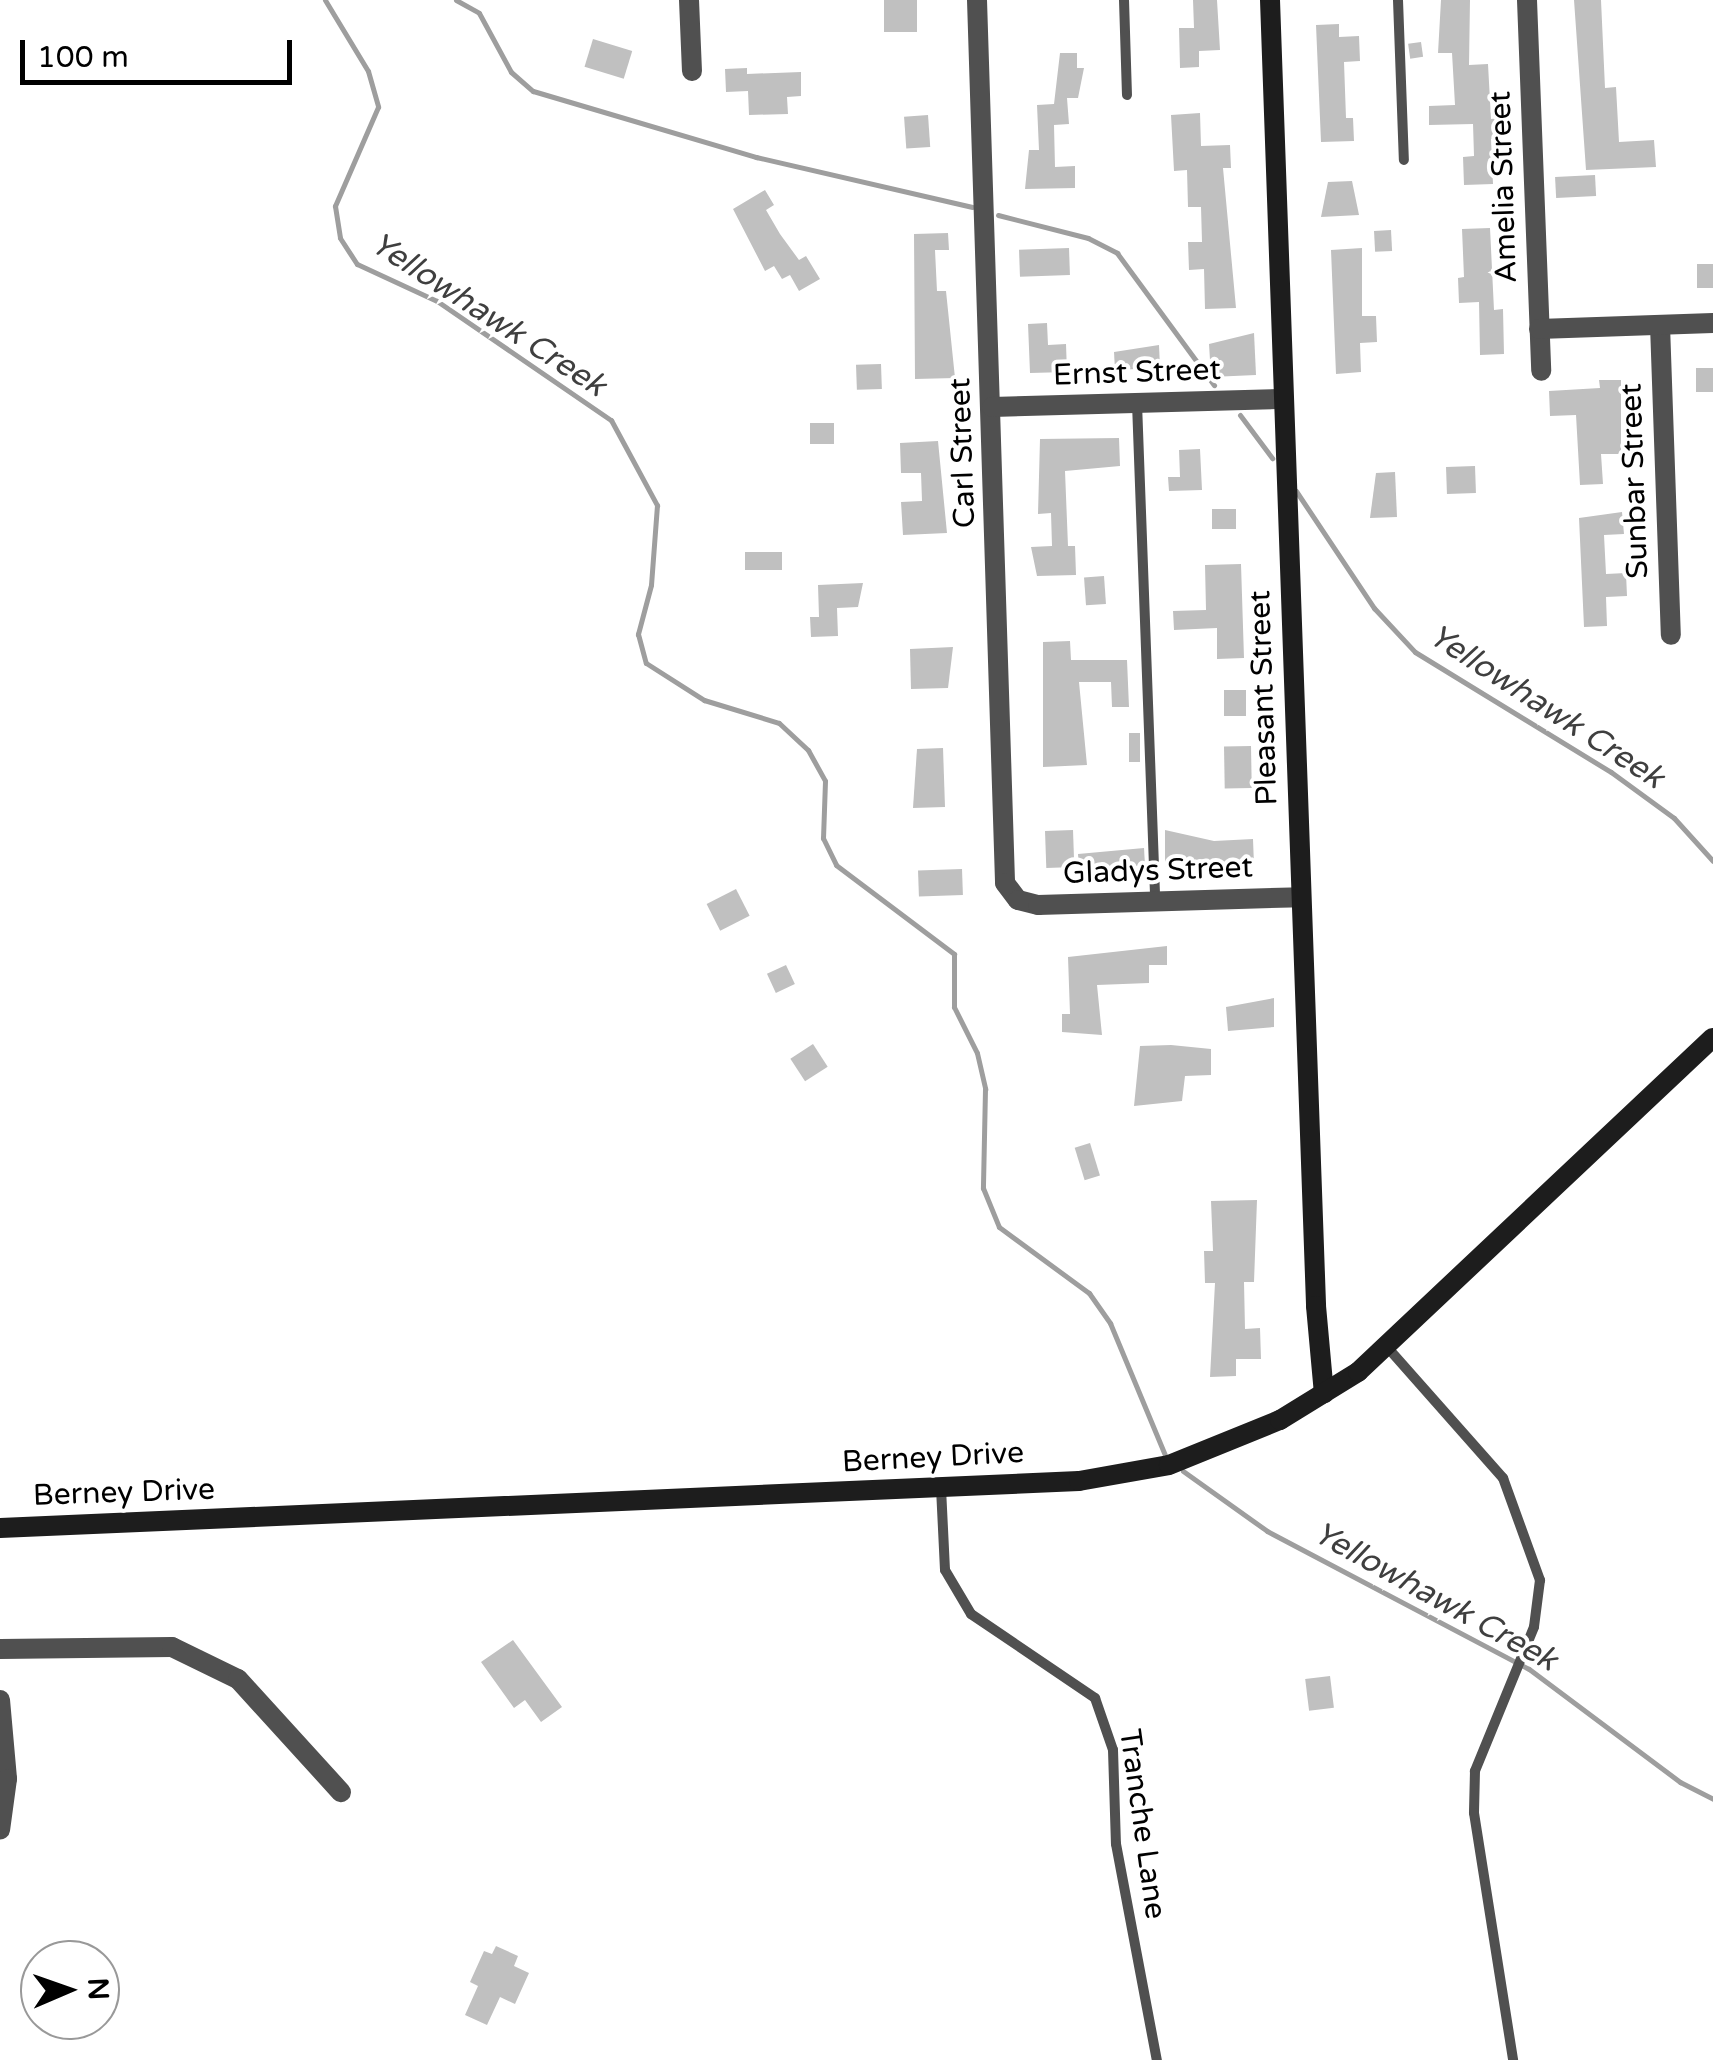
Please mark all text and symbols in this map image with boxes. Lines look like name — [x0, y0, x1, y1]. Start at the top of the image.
scale bar — [25, 20, 298, 82]
text: 100 m — [37, 39, 129, 76]
street label: Amelia Street — [1483, 90, 1525, 284]
water label: Yellowhawk Creek — [363, 225, 613, 405]
street label: Ernst Street — [1052, 352, 1222, 394]
street label: Carl Street — [942, 377, 984, 529]
street label: Sunbar Street — [1614, 383, 1656, 579]
street label: Pleasant Street — [1242, 590, 1286, 806]
water label: Yellowhawk Creek — [1421, 617, 1671, 797]
street label: Gladys Street — [1062, 850, 1254, 892]
street label: Berney Drive — [841, 1435, 1025, 1481]
street label: Berney Drive — [32, 1472, 216, 1514]
water label: Yellowhawk Creek — [1307, 1514, 1563, 1680]
street label: Tranche Lane — [1111, 1727, 1173, 1921]
north arrow — [20, 1940, 120, 2040]
text: N — [81, 1977, 115, 2001]

